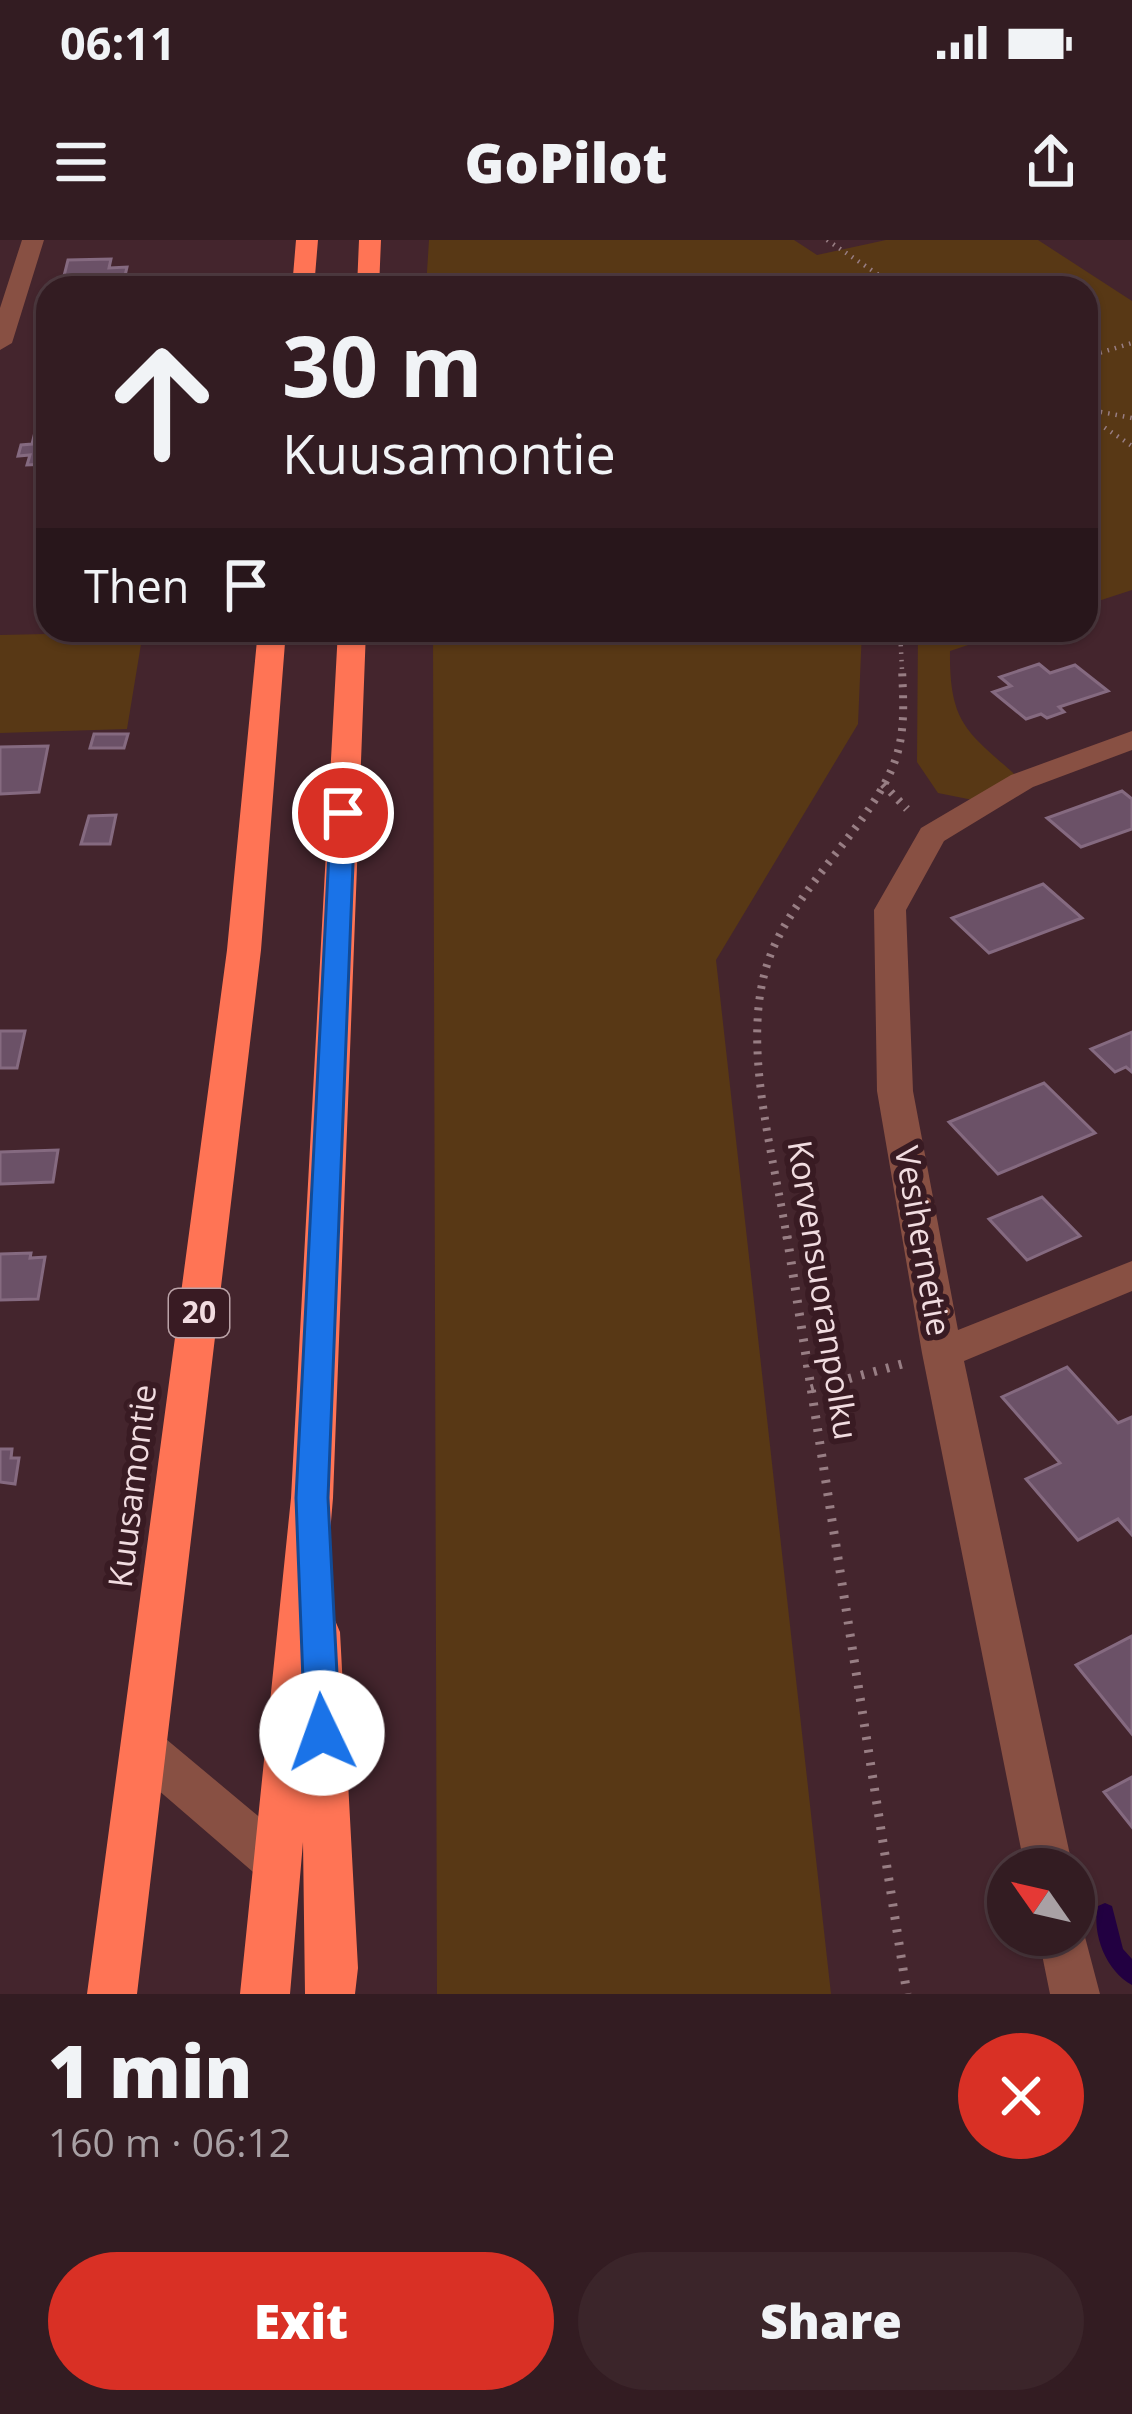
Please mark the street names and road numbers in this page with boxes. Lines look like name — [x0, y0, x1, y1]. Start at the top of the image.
street label: Korvensuoranpolku — [778, 1137, 869, 1443]
street label: Vesihernetie — [885, 1143, 962, 1339]
road number: 20 — [169, 1289, 229, 1337]
street label: Kuusamontie — [97, 1382, 166, 1590]

